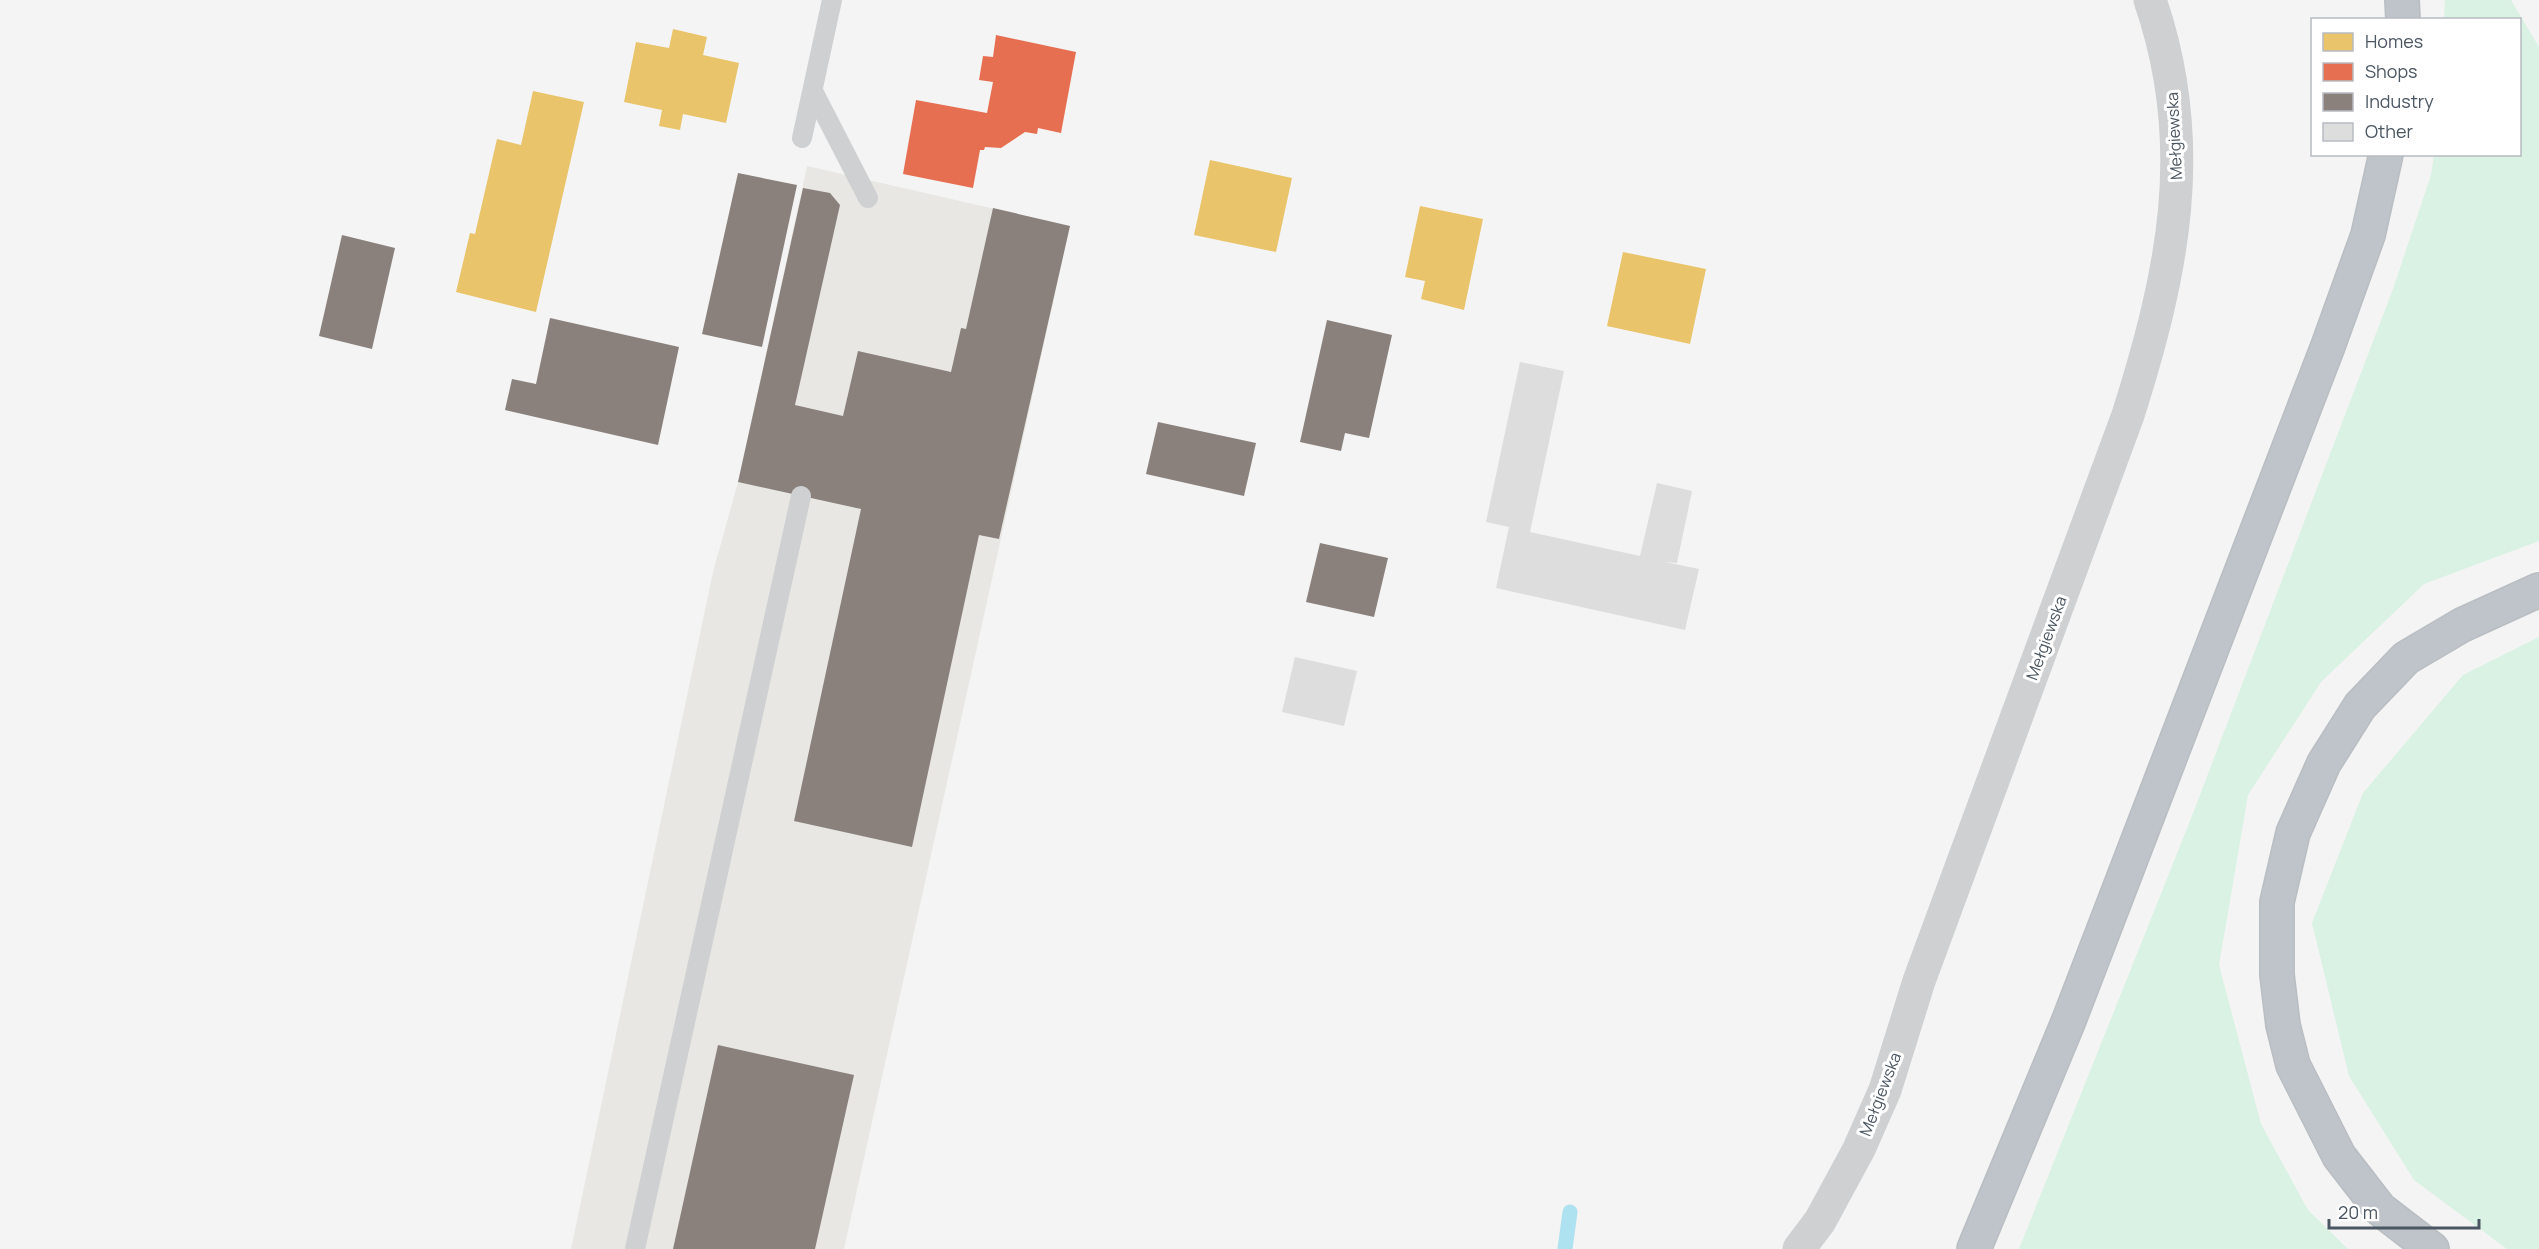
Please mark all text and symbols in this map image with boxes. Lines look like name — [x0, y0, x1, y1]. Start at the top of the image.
legend — [2311, 18, 2521, 156]
text: Homes — [2365, 29, 2423, 53]
text: Shops — [2365, 59, 2417, 83]
text: Industry — [2365, 89, 2434, 113]
street label: Mełgiewska — [2161, 92, 2187, 180]
text: Other — [2365, 119, 2413, 143]
street label: Mełgiewska — [2021, 593, 2071, 683]
street label: Mełgiewska — [1854, 1049, 1906, 1139]
scale bar — [2329, 1192, 2479, 1230]
text: 20 m — [2338, 1200, 2378, 1224]

